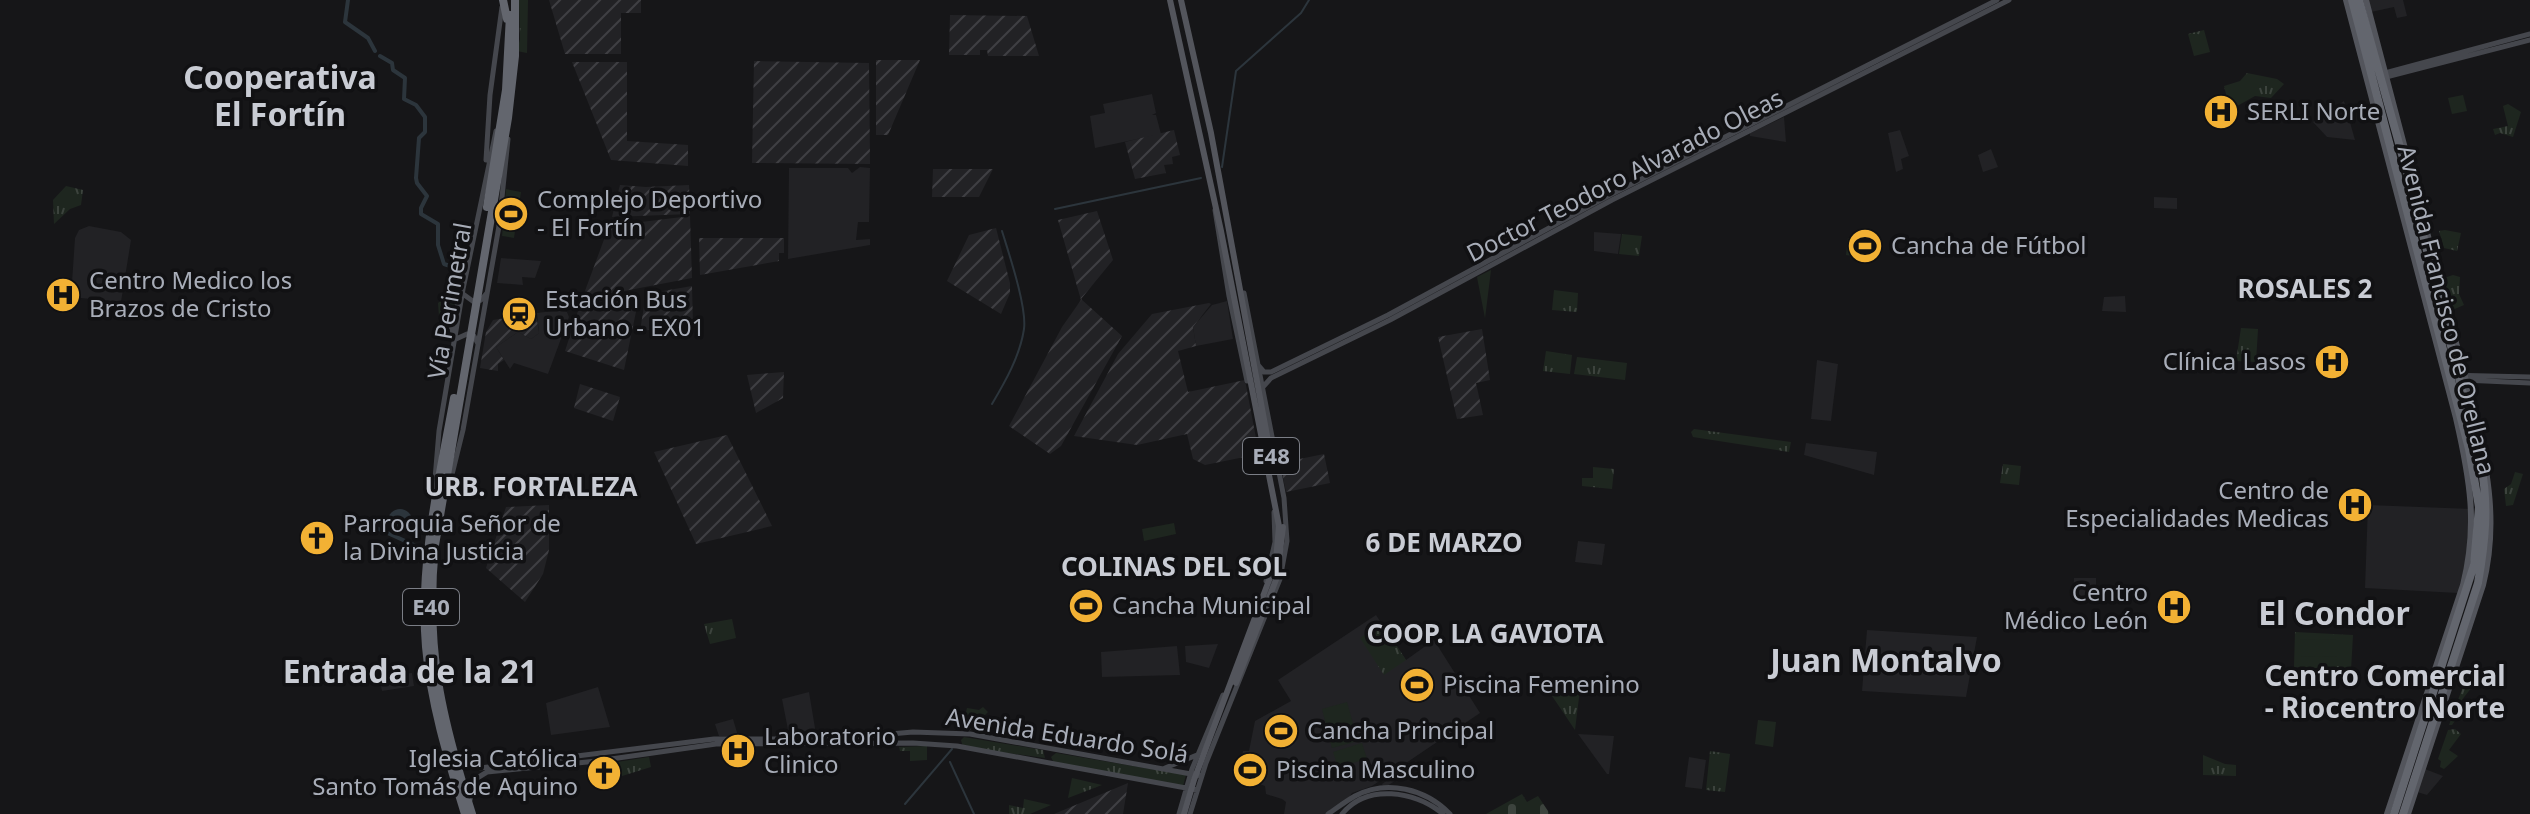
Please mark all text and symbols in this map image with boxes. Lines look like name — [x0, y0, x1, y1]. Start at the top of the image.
district label: Cooperativa El Fortín — [183, 55, 377, 135]
street label: Doctor Teodoro Alvarado Oleas — [1460, 80, 1788, 269]
hospital icon: SERLI Norte — [2202, 93, 2240, 131]
place label: SERLI Norte — [2247, 94, 2380, 127]
street label: Avenida Francisco de Orellana — [2390, 141, 2504, 478]
place label: Complejo Deportivo - El Fortín — [537, 182, 762, 243]
sports icon: Complejo Deportivo - El Fortín — [492, 195, 530, 233]
street label: Vía Perimetral — [419, 220, 479, 381]
sports icon: Cancha de Fútbol — [1846, 227, 1884, 265]
place label: Cancha de Fútbol — [1891, 228, 2086, 261]
place label: Centro Medico los Brazos de Cristo — [89, 263, 292, 324]
district label: ROSALES 2 — [2238, 270, 2373, 306]
hospital icon: Centro Medico los Brazos de Cristo — [44, 276, 82, 314]
place label: Estación Bus Urbano - EX01 — [545, 282, 705, 343]
station icon: Estación Bus Urbano - EX01 — [500, 295, 538, 333]
hospital icon: Clínica Lasos — [2313, 343, 2351, 381]
place label: Clínica Lasos — [2163, 344, 2306, 377]
road number: E48 — [1243, 438, 1299, 474]
district label: URB. FORTALEZA — [424, 468, 638, 504]
place label: Centro de Especialidades Medicas — [2065, 473, 2329, 534]
hospital icon: Centro de Especialidades Medicas — [2336, 486, 2374, 524]
place label: Parroquia Señor de la Divina Justicia — [343, 506, 561, 567]
church icon: Parroquia Señor de la Divina Justicia — [298, 519, 336, 557]
district label: 6 DE MARZO — [1366, 524, 1522, 560]
district label: COLINAS DEL SOL — [1061, 548, 1287, 584]
place label: Centro Médico León — [2004, 575, 2148, 636]
sports icon: Cancha Municipal — [1067, 587, 1105, 625]
place label: Cancha Municipal — [1112, 588, 1311, 621]
hospital icon: Centro Médico León — [2155, 588, 2193, 626]
road number: E40 — [403, 589, 459, 625]
district label: El Condor — [2258, 591, 2410, 634]
district label: COOP. LA GAVIOTA — [1366, 615, 1604, 651]
district label: Juan Montalvo — [1767, 638, 2002, 681]
district label: Entrada de la 21 — [283, 649, 537, 692]
district label: Centro Comercial - Riocentro Norte — [2264, 656, 2506, 726]
sports icon: Piscina Femenino — [1398, 666, 1436, 704]
place label: Piscina Femenino — [1443, 667, 1640, 700]
street label: Avenida Eduardo Solá — [944, 699, 1191, 770]
sports icon: Cancha Principal — [1262, 712, 1300, 750]
place label: Cancha Principal — [1307, 713, 1494, 746]
place label: Laboratorio Clinico — [764, 719, 896, 780]
hospital icon: Laboratorio Clinico — [719, 732, 757, 770]
place label: Iglesia Católica Santo Tomás de Aquino — [312, 741, 578, 802]
sports icon: Piscina Masculino — [1231, 751, 1269, 789]
place label: Piscina Masculino — [1276, 752, 1475, 785]
church icon: Iglesia Católica Santo Tomás de Aquino — [585, 754, 623, 792]

